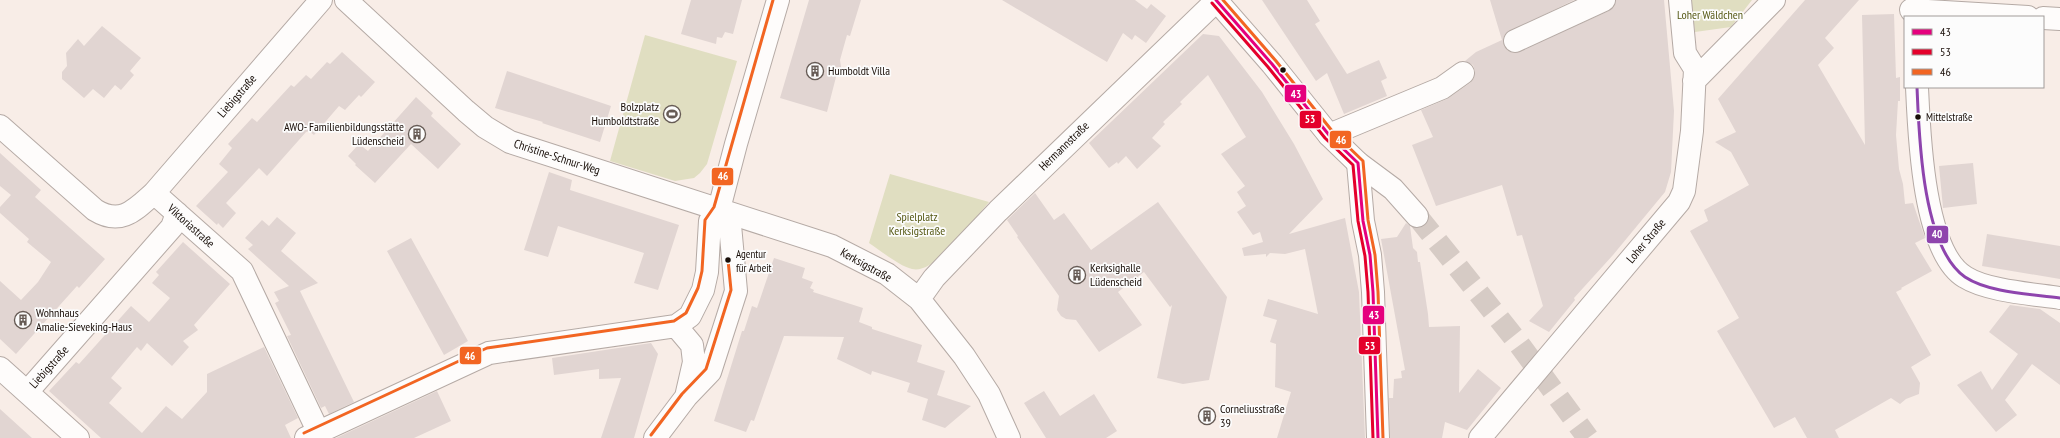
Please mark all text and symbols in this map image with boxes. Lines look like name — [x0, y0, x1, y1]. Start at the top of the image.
park label: Loher Wäldchen — [1677, 7, 1743, 22]
legend — [1904, 16, 2044, 88]
text: 43 — [1940, 24, 1951, 39]
text: 53 — [1940, 44, 1951, 59]
building icon: Humboldt Villa — [805, 61, 825, 81]
place label: Humboldt Villa — [828, 63, 890, 78]
text: 46 — [1940, 64, 1951, 79]
unlabelled marker — [1278, 65, 1288, 75]
street label: Liebigstraße — [214, 71, 259, 120]
line badge: 43 — [1284, 84, 1307, 103]
text: 43 — [1291, 87, 1301, 101]
place label: Bolzplatz Humboldtstraße — [592, 99, 659, 128]
sports icon: Bolzplatz Humboldtstraße — [662, 104, 682, 124]
line badge: 53 — [1299, 110, 1322, 129]
place label: Mittelstraße — [1926, 110, 1973, 124]
text: 53 — [1305, 112, 1315, 126]
marker: Mittelstraße — [1913, 112, 1923, 122]
street label: Hermannstraße — [1035, 118, 1092, 173]
place label: AWO- Familienbildungsstätte Lüdenscheid — [284, 119, 404, 148]
building icon: AWO- Familienbildungsstätte Lüdenscheid — [407, 124, 427, 144]
line badge: 46 — [1329, 130, 1352, 149]
text: 46 — [1336, 133, 1346, 147]
street label: Christine-Schnur-Weg — [512, 136, 602, 178]
line badge: 46 — [711, 167, 734, 186]
text: 46 — [718, 169, 728, 183]
street label: Viktoriastraße — [164, 200, 218, 251]
park label: Spielplatz Kerksigstraße — [889, 209, 945, 238]
street label: Loher Straße — [1623, 216, 1668, 266]
line badge: 40 — [1926, 225, 1949, 244]
text: 40 — [1932, 227, 1942, 241]
street label: Kerksigstraße — [838, 244, 895, 285]
place label: Agentur für Arbeit — [736, 247, 772, 275]
marker: Agentur für Arbeit — [723, 255, 733, 265]
place label: Kerksighalle Lüdenscheid — [1090, 260, 1142, 289]
building icon: Kerksighalle Lüdenscheid — [1067, 265, 1087, 285]
place label: Wohnhaus Amalie-Sieveking-Haus — [36, 305, 132, 334]
line badge: 43 — [1362, 305, 1385, 325]
text: 43 — [1369, 308, 1379, 322]
building icon: Wohnhaus Amalie-Sieveking-Haus — [13, 310, 33, 330]
line badge: 53 — [1358, 336, 1381, 355]
text: 53 — [1365, 339, 1375, 353]
street label: Liebigstraße — [26, 342, 72, 391]
line badge: 46 — [459, 346, 482, 365]
text: 46 — [465, 349, 475, 363]
place label: Corneliusstraße 39 — [1220, 401, 1285, 430]
building icon: Corneliusstraße 39 — [1197, 406, 1217, 426]

